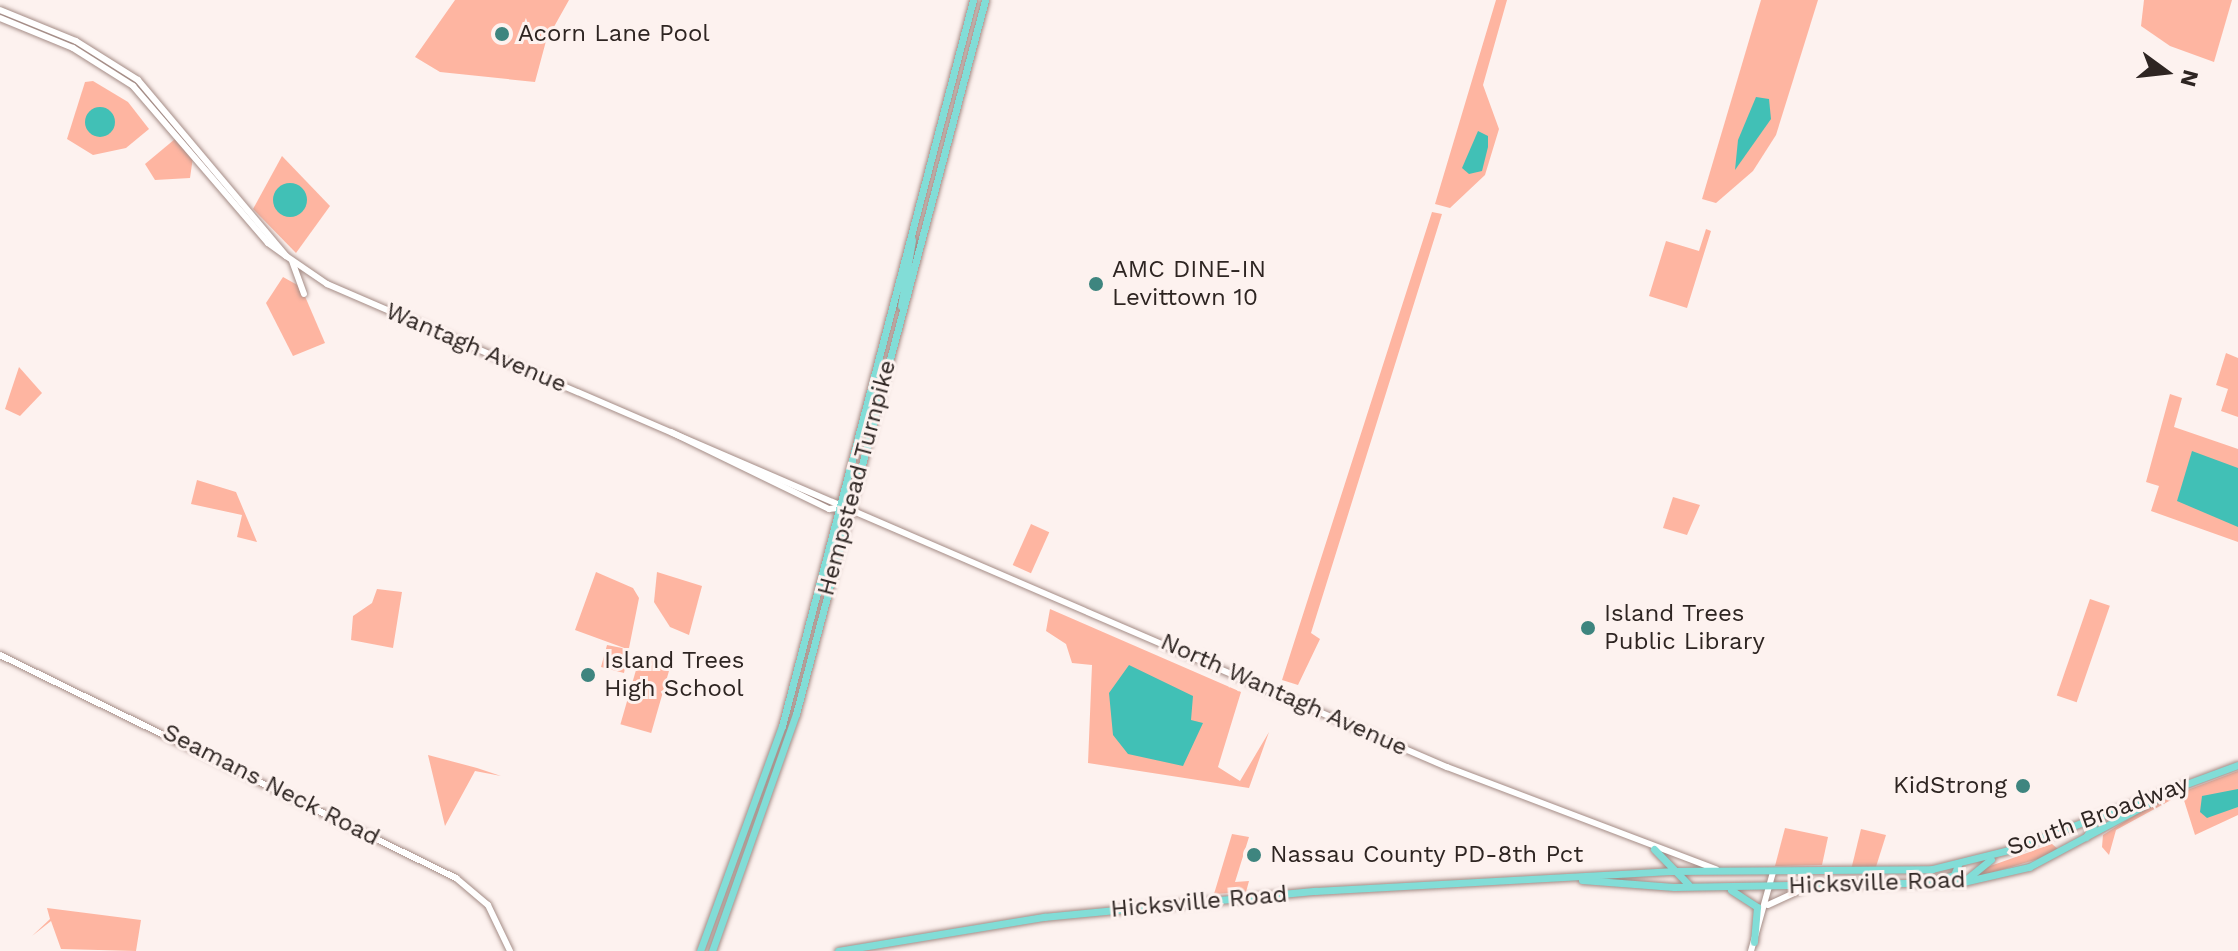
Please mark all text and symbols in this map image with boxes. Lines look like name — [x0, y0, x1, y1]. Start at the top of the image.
place label: Acorn Lane Pool — [518, 20, 710, 48]
marker: Acorn Lane Pool — [493, 25, 511, 43]
north arrow — [2126, 32, 2206, 112]
text: N — [2175, 67, 2204, 89]
place label: AMC DINE-IN Levittown 10 — [1112, 256, 1266, 312]
marker: AMC DINE-IN Levittown 10 — [1087, 275, 1105, 293]
street label: Wantagh Avenue — [381, 297, 571, 399]
street label: Hempstead Turnpike — [812, 357, 902, 599]
place label: Island Trees Public Library — [1604, 600, 1765, 656]
marker: Island Trees Public Library — [1579, 619, 1597, 637]
street label: North Wantagh Avenue — [1155, 627, 1413, 763]
place label: Island Trees High School — [604, 647, 745, 703]
marker: Island Trees High School — [579, 666, 597, 684]
street label: Seamans Neck Road — [158, 718, 384, 852]
street label: South Broadway — [2003, 770, 2193, 862]
place label: KidStrong — [1893, 772, 2007, 800]
marker: KidStrong — [2014, 777, 2032, 795]
place label: Nassau County PD-8th Pct — [1270, 841, 1584, 869]
marker: Nassau County PD-8th Pct — [1245, 846, 1263, 864]
street label: Hicksville Road — [1788, 866, 1966, 900]
street label: Hicksville Road — [1109, 880, 1289, 924]

